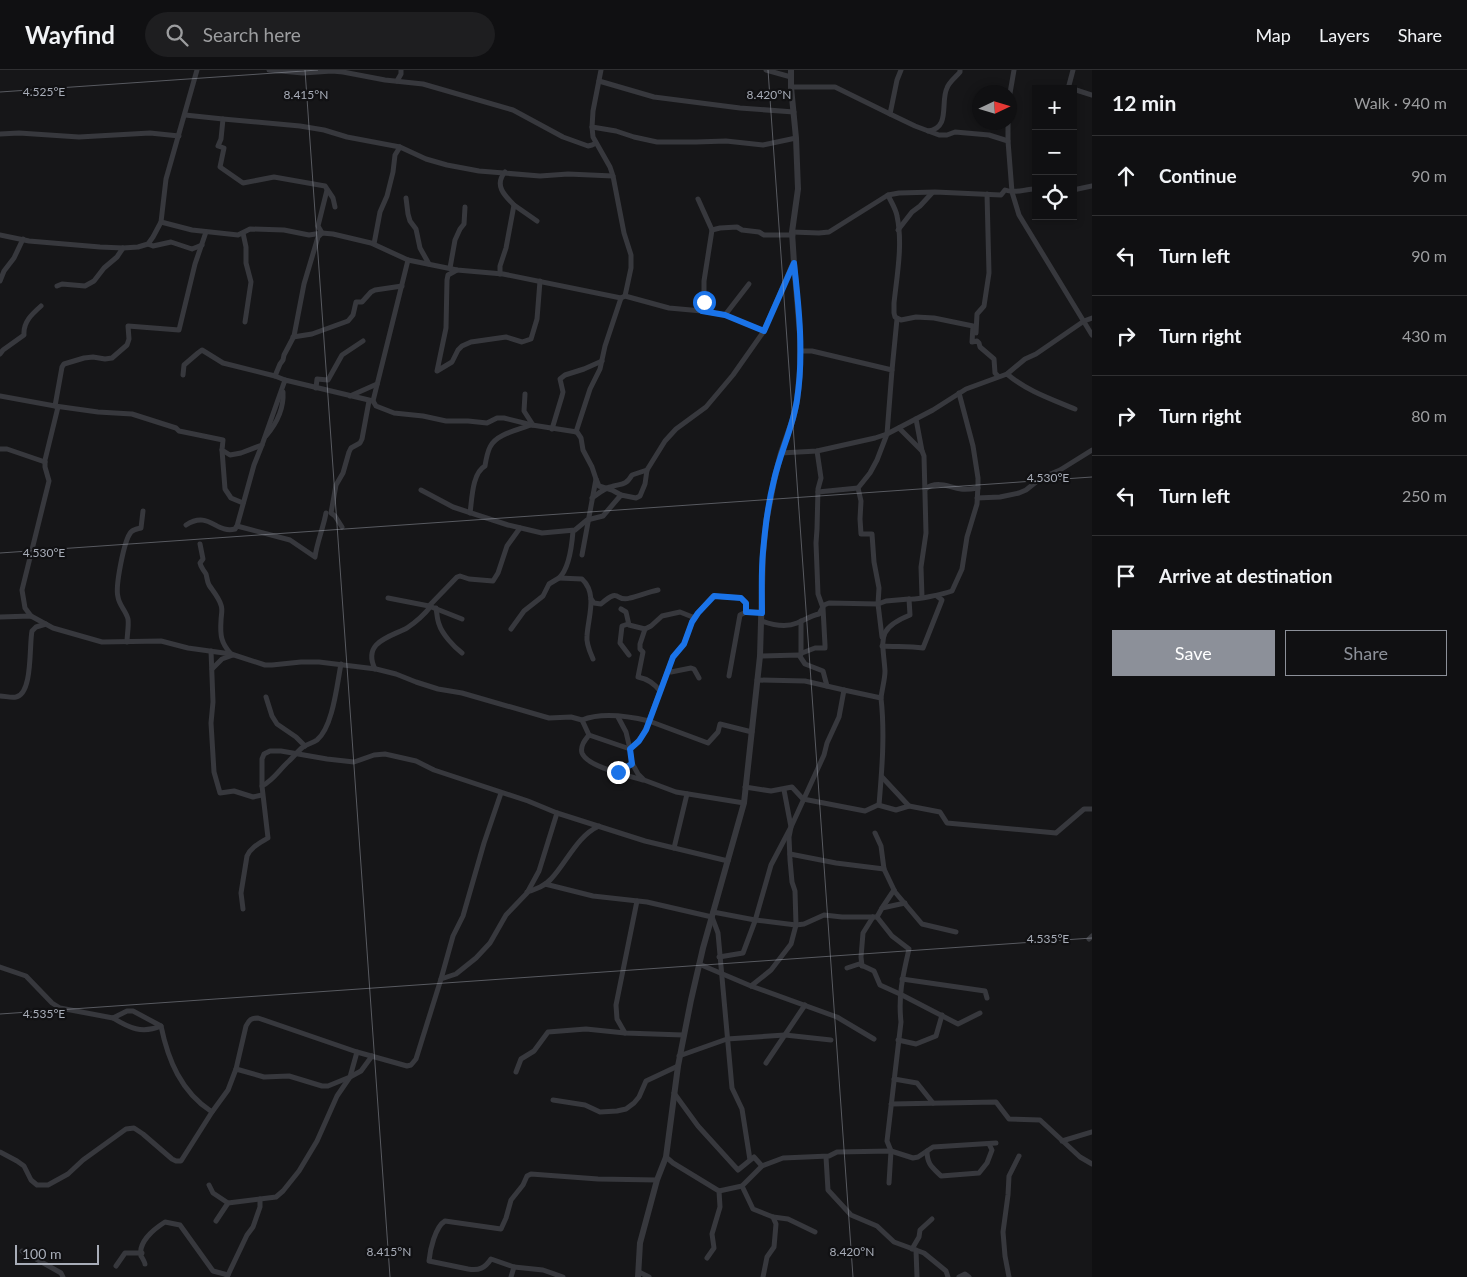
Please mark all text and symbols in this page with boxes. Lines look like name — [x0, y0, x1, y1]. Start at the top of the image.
search box — [145, 12, 495, 57]
text: Wayfind — [25, 20, 115, 49]
icon: search — [163, 21, 191, 49]
text: Search here — [203, 23, 301, 46]
text: Map — [1255, 24, 1291, 46]
text: Layers — [1319, 24, 1370, 46]
text: Share — [1398, 24, 1442, 46]
text: 4.525°E — [23, 84, 65, 99]
north arrow — [972, 85, 1017, 130]
map controls — [1032, 85, 1077, 220]
button: + — [1032, 85, 1077, 130]
text: 8.415°N — [284, 87, 328, 102]
text: 8.420°N — [747, 87, 791, 102]
text: 12 min — [1112, 90, 1176, 115]
text: Walk · 940 m — [1354, 93, 1447, 112]
button: − — [1032, 130, 1077, 175]
icon: ahead — [1112, 162, 1140, 190]
text: Continue — [1159, 164, 1237, 187]
text: 90 m — [1411, 166, 1447, 185]
button: locate — [1032, 175, 1077, 220]
icon: left — [1112, 242, 1140, 270]
text: Turn left — [1159, 244, 1230, 267]
text: 90 m — [1411, 246, 1447, 265]
route start — [693, 291, 716, 314]
icon: right — [1112, 322, 1140, 350]
text: Turn right — [1159, 324, 1241, 347]
text: 430 m — [1402, 326, 1447, 345]
icon: right — [1112, 402, 1140, 430]
text: Turn right — [1159, 404, 1241, 427]
text: 80 m — [1411, 406, 1447, 425]
text: 4.530°E — [1027, 470, 1069, 485]
icon: left — [1112, 482, 1140, 510]
text: Turn left — [1159, 484, 1230, 507]
text: 250 m — [1402, 486, 1447, 505]
text: 4.530°E — [23, 545, 65, 560]
icon: arrive — [1112, 562, 1140, 590]
text: Arrive at destination — [1159, 564, 1332, 587]
button: Save — [1112, 630, 1275, 676]
button: Share — [1285, 630, 1447, 676]
route end — [607, 761, 630, 784]
text: 4.535°E — [1027, 931, 1069, 946]
text: 4.535°E — [23, 1006, 65, 1021]
scale bar — [15, 1242, 99, 1265]
text: 8.415°N — [367, 1244, 411, 1259]
text: 8.420°N — [830, 1244, 874, 1259]
text: 100 m — [22, 1245, 61, 1262]

